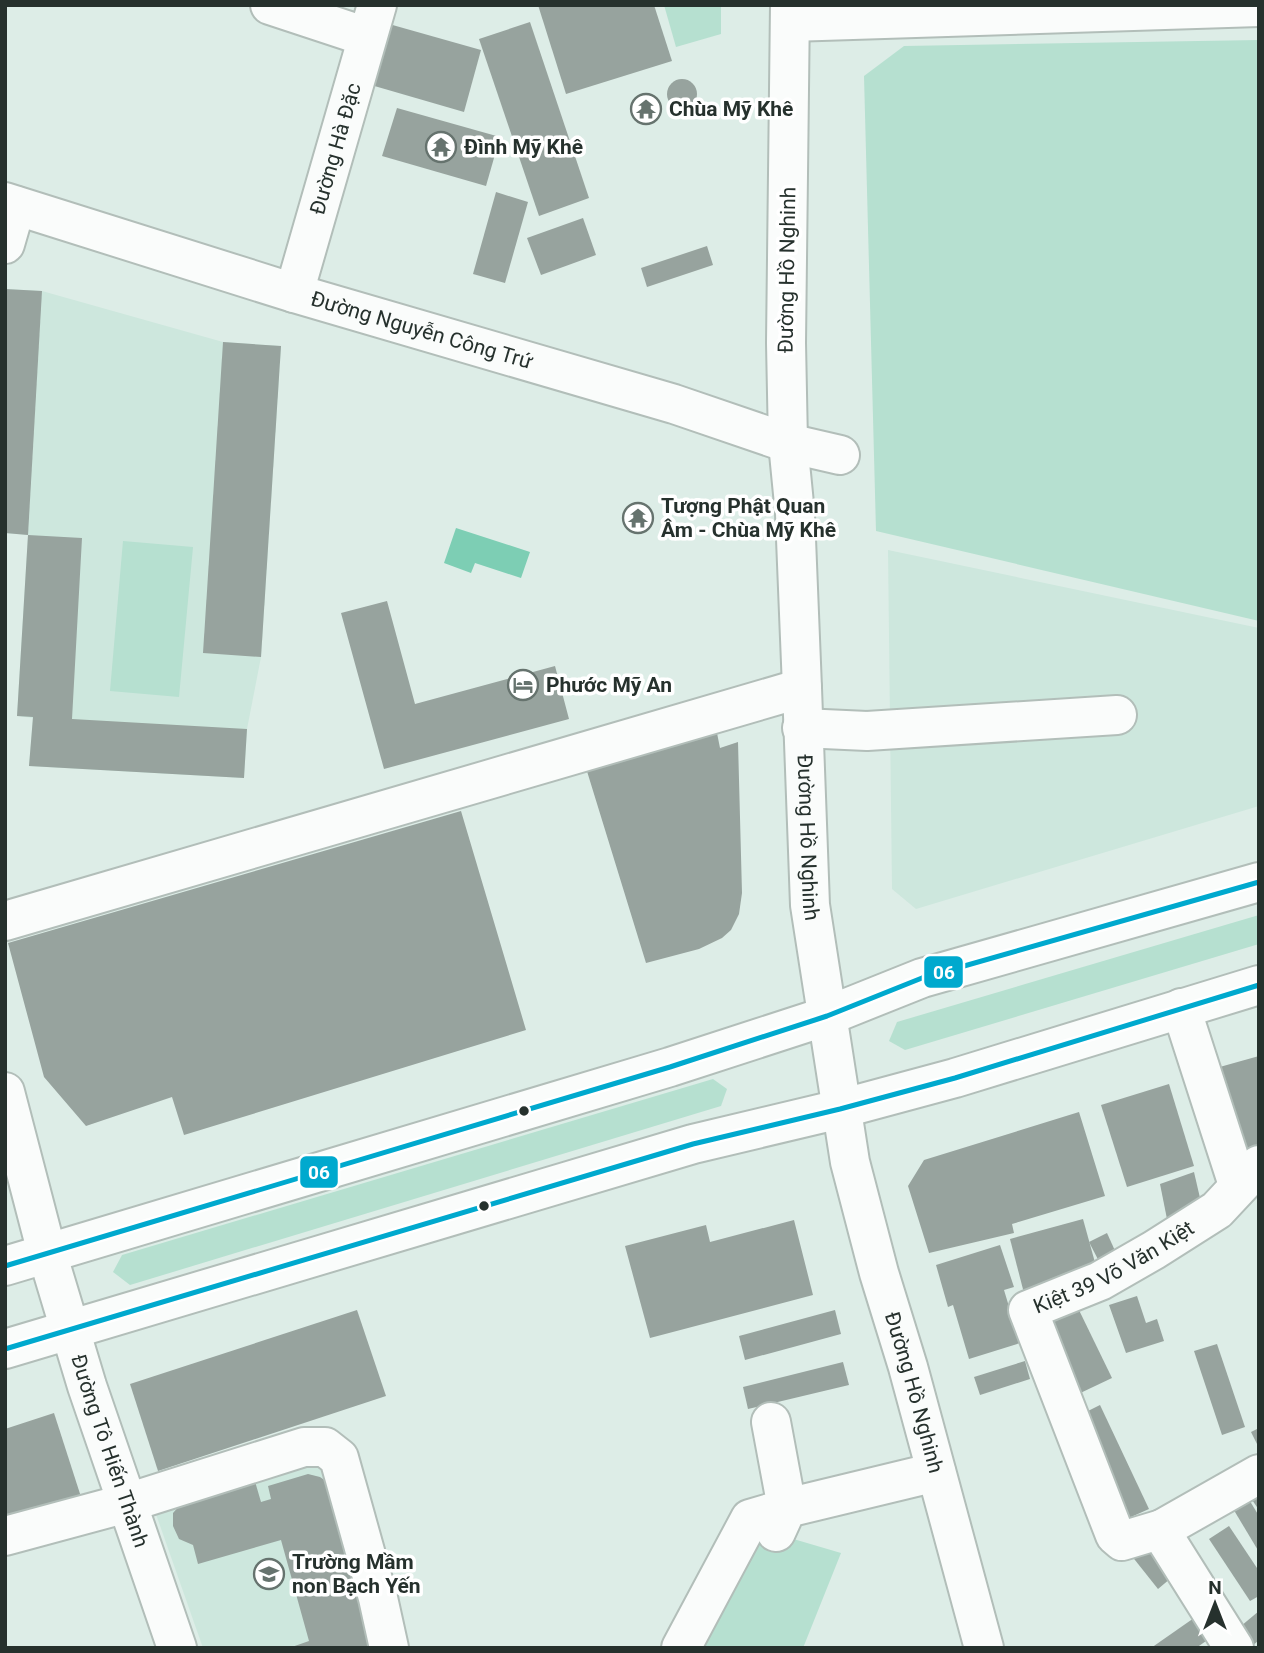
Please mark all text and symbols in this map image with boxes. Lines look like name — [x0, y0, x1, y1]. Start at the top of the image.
street label: Đường Hà Đặc — [305, 80, 366, 217]
temple icon: Chùa Mỹ Khê — [629, 92, 663, 126]
place label: Chùa Mỹ Khê — [669, 97, 793, 121]
temple icon: Đình Mỹ Khê — [424, 130, 458, 164]
place label: Đình Mỹ Khê — [464, 135, 583, 159]
street label: Đường Hồ Nghinh — [774, 187, 800, 353]
street label: Đường Nguyễn Công Trứ — [308, 287, 536, 374]
place label: Tượng Phật Quan Âm - Chùa Mỹ Khê — [661, 494, 836, 542]
temple icon: Tượng Phật Quan Âm - Chùa Mỹ Khê — [621, 501, 655, 535]
hotel icon: Phước Mỹ An — [506, 668, 540, 702]
place label: Phước Mỹ An — [546, 673, 672, 697]
street label: Đường Hồ Nghinh — [792, 754, 824, 922]
line badge: 06 — [923, 955, 964, 989]
text: 06 — [933, 961, 955, 984]
unlabelled marker — [517, 1104, 531, 1118]
line badge: 06 — [299, 1155, 339, 1189]
text: 06 — [308, 1161, 330, 1184]
unlabelled marker — [477, 1199, 491, 1213]
street label: Kiệt 39 Võ Văn Kiệt — [1030, 1216, 1198, 1319]
street label: Đường Hồ Nghinh — [880, 1309, 948, 1476]
street label: Đường Tô Hiến Thành — [66, 1351, 154, 1551]
place label: Trường Mầm non Bạch Yến — [292, 1550, 421, 1598]
school or university icon: Trường Mầm non Bạch Yến — [252, 1557, 286, 1591]
north arrow — [1180, 1569, 1250, 1639]
text: N — [1208, 1576, 1222, 1599]

